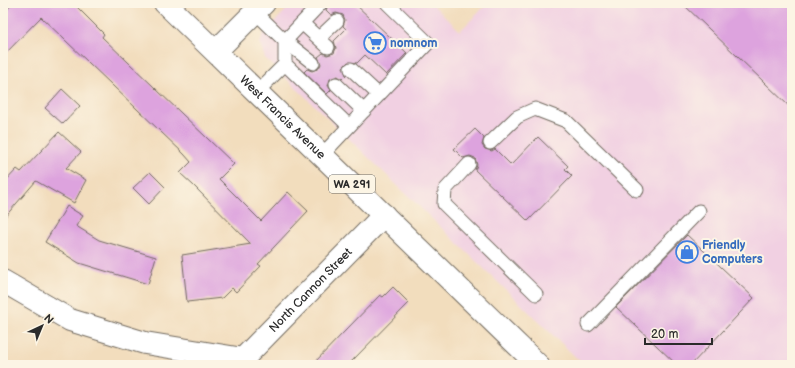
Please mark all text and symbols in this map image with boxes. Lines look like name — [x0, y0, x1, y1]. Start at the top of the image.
supermarket icon: nomnom — [362, 30, 388, 56]
place label: nomnom — [390, 36, 438, 51]
street label: West Francis Avenue — [237, 72, 329, 162]
road number: WA 291 — [329, 175, 375, 193]
place label: Friendly Computers — [702, 238, 763, 267]
shop icon: Friendly Computers — [674, 239, 700, 265]
street label: North Cannon Street — [266, 244, 355, 335]
north arrow — [22, 306, 62, 346]
text: N — [41, 312, 56, 327]
scale bar — [645, 320, 712, 346]
text: 20 m — [651, 327, 678, 342]

